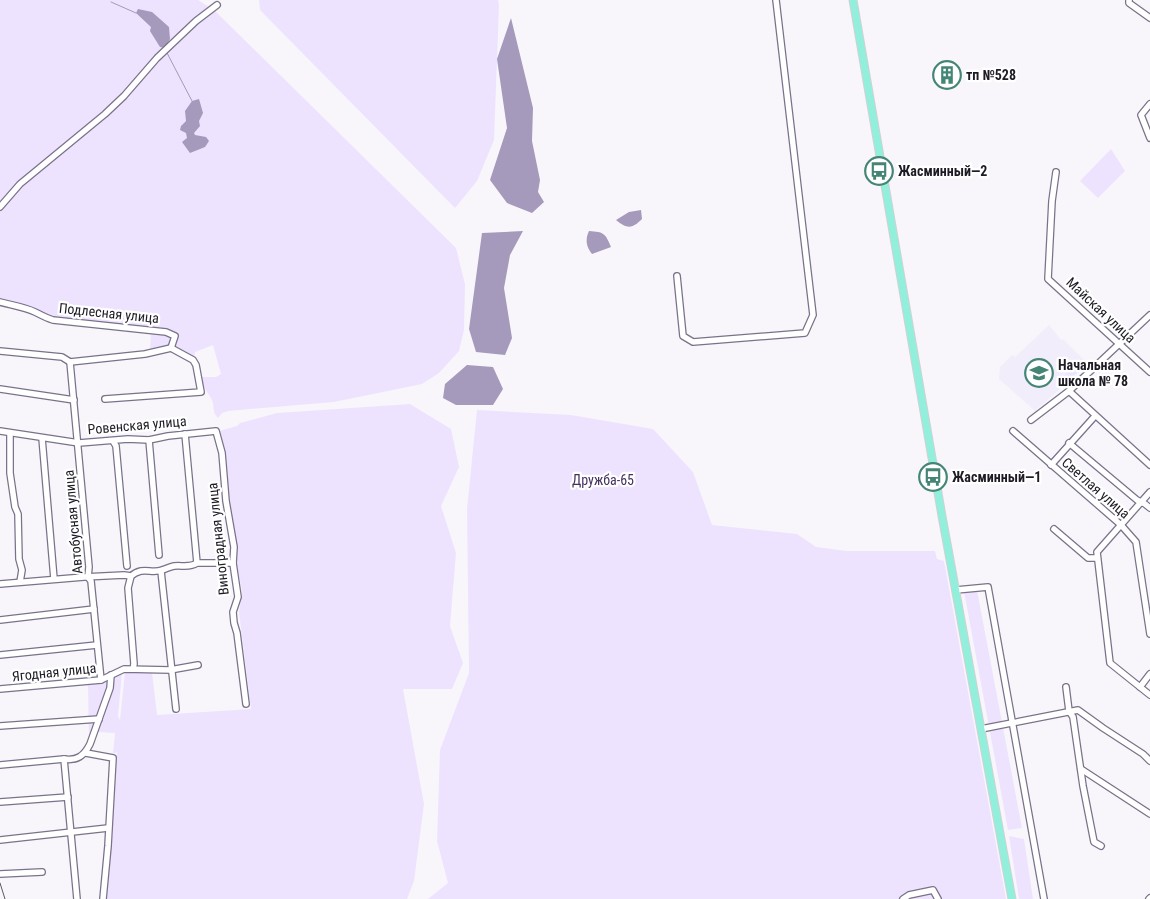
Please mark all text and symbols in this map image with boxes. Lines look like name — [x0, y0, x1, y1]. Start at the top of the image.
building icon: тп №528 — [932, 60, 962, 90]
place label: тп №528 — [966, 67, 1016, 83]
bus stop icon: Жасминный—2 — [864, 156, 894, 186]
place label: Жасминный—2 — [898, 163, 987, 179]
street label: Майская улица — [1063, 274, 1139, 346]
street label: Подлесная улица — [58, 300, 160, 326]
place label: Начальная школа № 78 — [1058, 357, 1128, 389]
school or university icon: Начальная школа № 78 — [1024, 358, 1054, 388]
street label: Ровенская улица — [87, 413, 187, 437]
street label: Светлая улица — [1059, 454, 1133, 522]
bus stop icon: Жасминный—1 — [918, 462, 948, 492]
street label: Автобусная улица — [60, 469, 86, 575]
place label: Жасминный—1 — [952, 469, 1041, 485]
park label: Дружба-65 — [572, 472, 634, 488]
street label: Виноградная улица — [204, 482, 232, 596]
street label: Ягодная улица — [11, 660, 97, 684]

